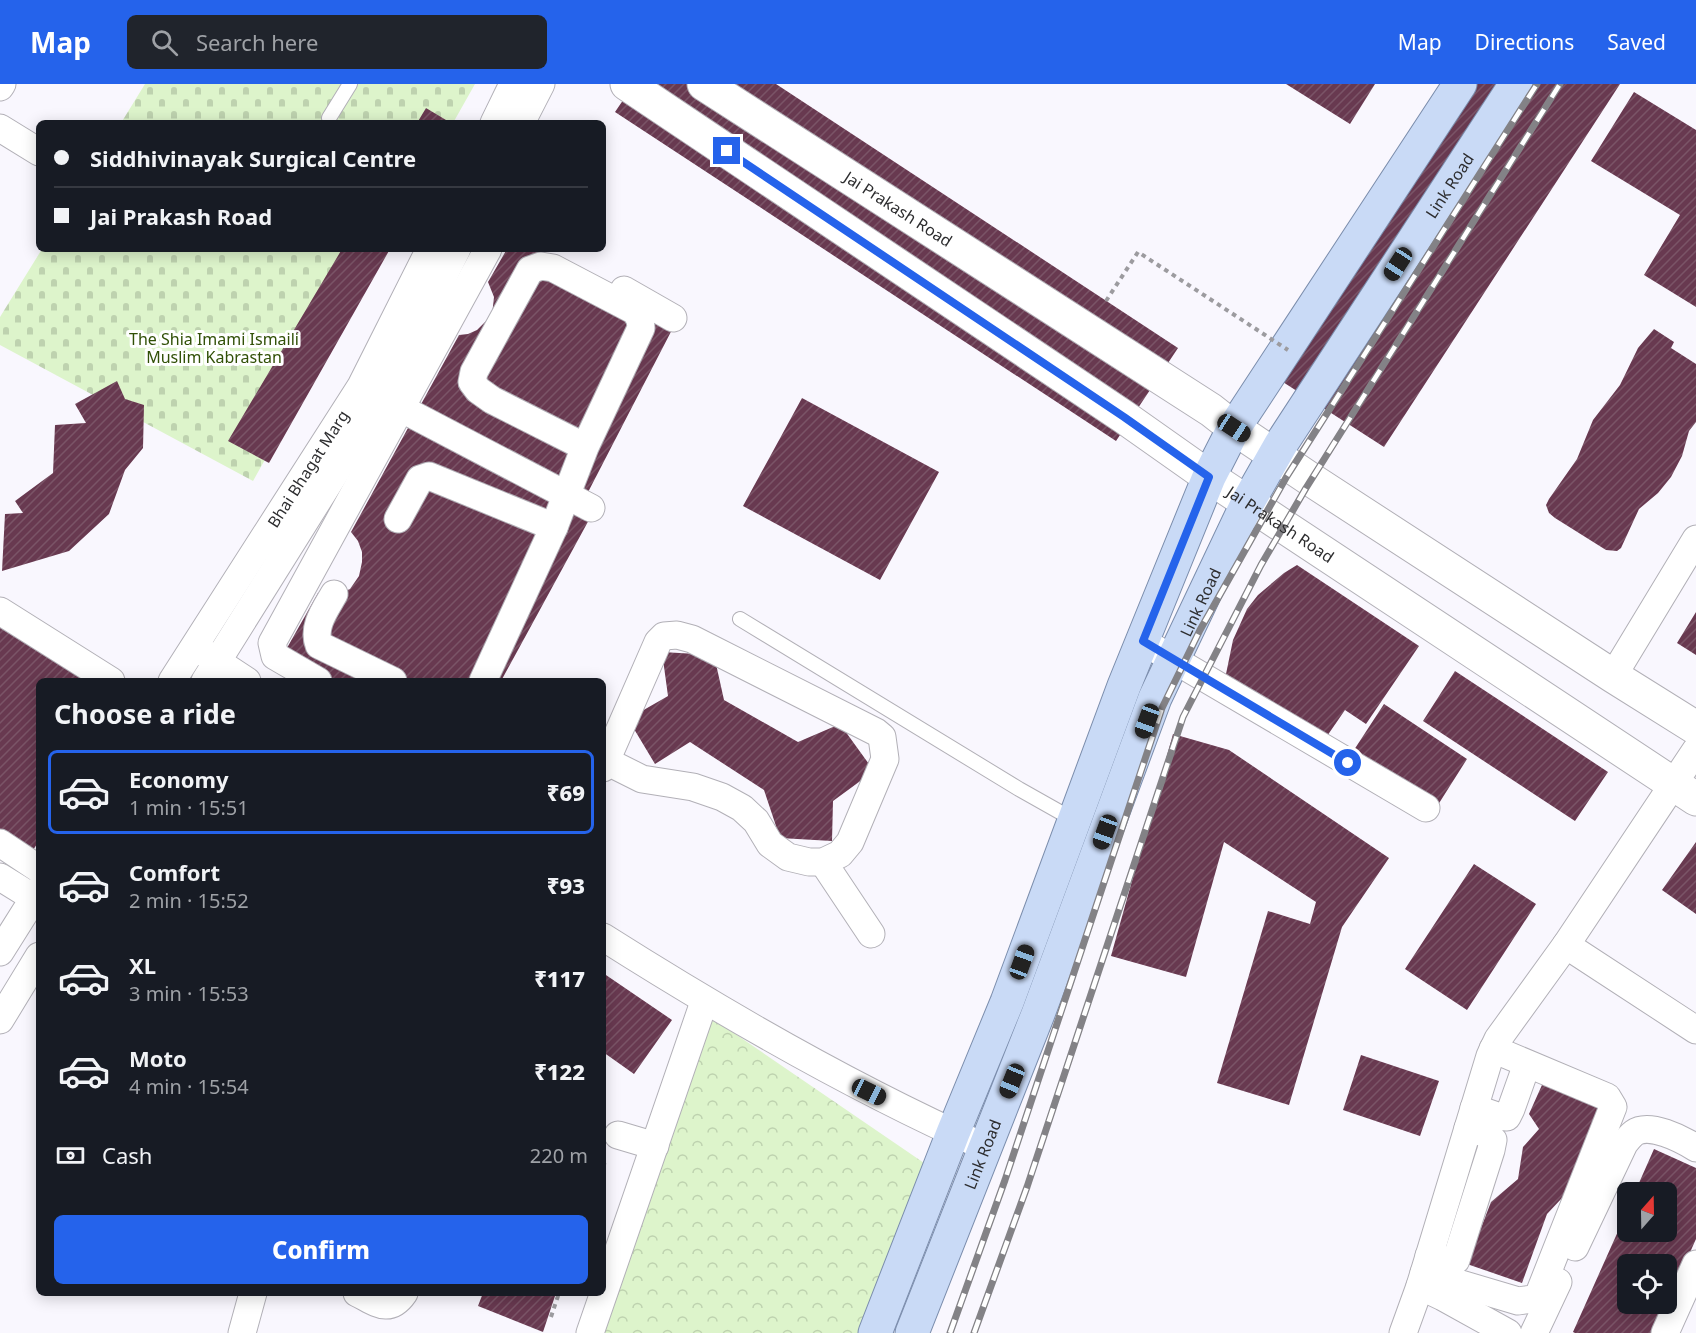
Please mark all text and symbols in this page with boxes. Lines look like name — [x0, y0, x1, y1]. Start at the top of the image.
search box — [127, 15, 547, 69]
text: Map — [30, 23, 91, 61]
icon: search — [148, 26, 181, 59]
text: Search here — [196, 27, 318, 57]
text: Map — [1398, 28, 1442, 56]
text: Directions — [1475, 28, 1574, 56]
text: Saved — [1607, 28, 1666, 56]
route end — [713, 137, 740, 164]
text: Siddhivinayak Surgical Centre — [90, 143, 416, 173]
street label: Link Road — [1420, 149, 1479, 223]
street label: Jai Prakash Road — [838, 165, 957, 252]
text: Jai Prakash Road — [90, 201, 272, 231]
car — [1381, 244, 1415, 284]
park label: The Shia Imami Ismaili Muslim Kabrastan — [129, 328, 299, 368]
street label: Bhai Bhagat Marg — [262, 406, 354, 532]
car — [1214, 411, 1254, 445]
street label: Jai Prakash Road — [1221, 480, 1338, 568]
street label: Link Road — [1175, 564, 1226, 640]
text: Choose a ride — [54, 695, 236, 732]
car — [1132, 701, 1162, 741]
route start — [1334, 749, 1361, 776]
text: Economy — [129, 764, 228, 794]
icon: car — [57, 765, 111, 819]
text: ₹69 — [547, 777, 585, 807]
text: 1 min · 15:51 — [129, 794, 249, 821]
car — [1090, 812, 1120, 852]
text: Comfort — [129, 857, 220, 887]
icon: car — [57, 858, 111, 912]
text: ₹93 — [547, 870, 585, 900]
text: 2 min · 15:52 — [129, 887, 249, 914]
car — [1007, 942, 1037, 982]
text: XL — [129, 950, 156, 980]
icon: car — [57, 951, 111, 1005]
text: ₹117 — [534, 963, 585, 993]
text: 3 min · 15:53 — [129, 980, 249, 1007]
text: Moto — [129, 1043, 187, 1073]
icon: car — [57, 1044, 111, 1098]
text: ₹122 — [534, 1056, 585, 1086]
car — [997, 1061, 1027, 1101]
text: 4 min · 15:54 — [129, 1073, 249, 1100]
car — [849, 1076, 889, 1108]
street label: Link Road — [959, 1116, 1006, 1193]
icon: cash — [54, 1139, 87, 1172]
text: Cash — [102, 1140, 152, 1170]
text: 220 m — [530, 1142, 588, 1169]
north arrow — [1617, 1182, 1677, 1242]
map controls — [1617, 1182, 1677, 1314]
button: Confirm — [54, 1215, 588, 1284]
button: locate — [1617, 1254, 1677, 1314]

